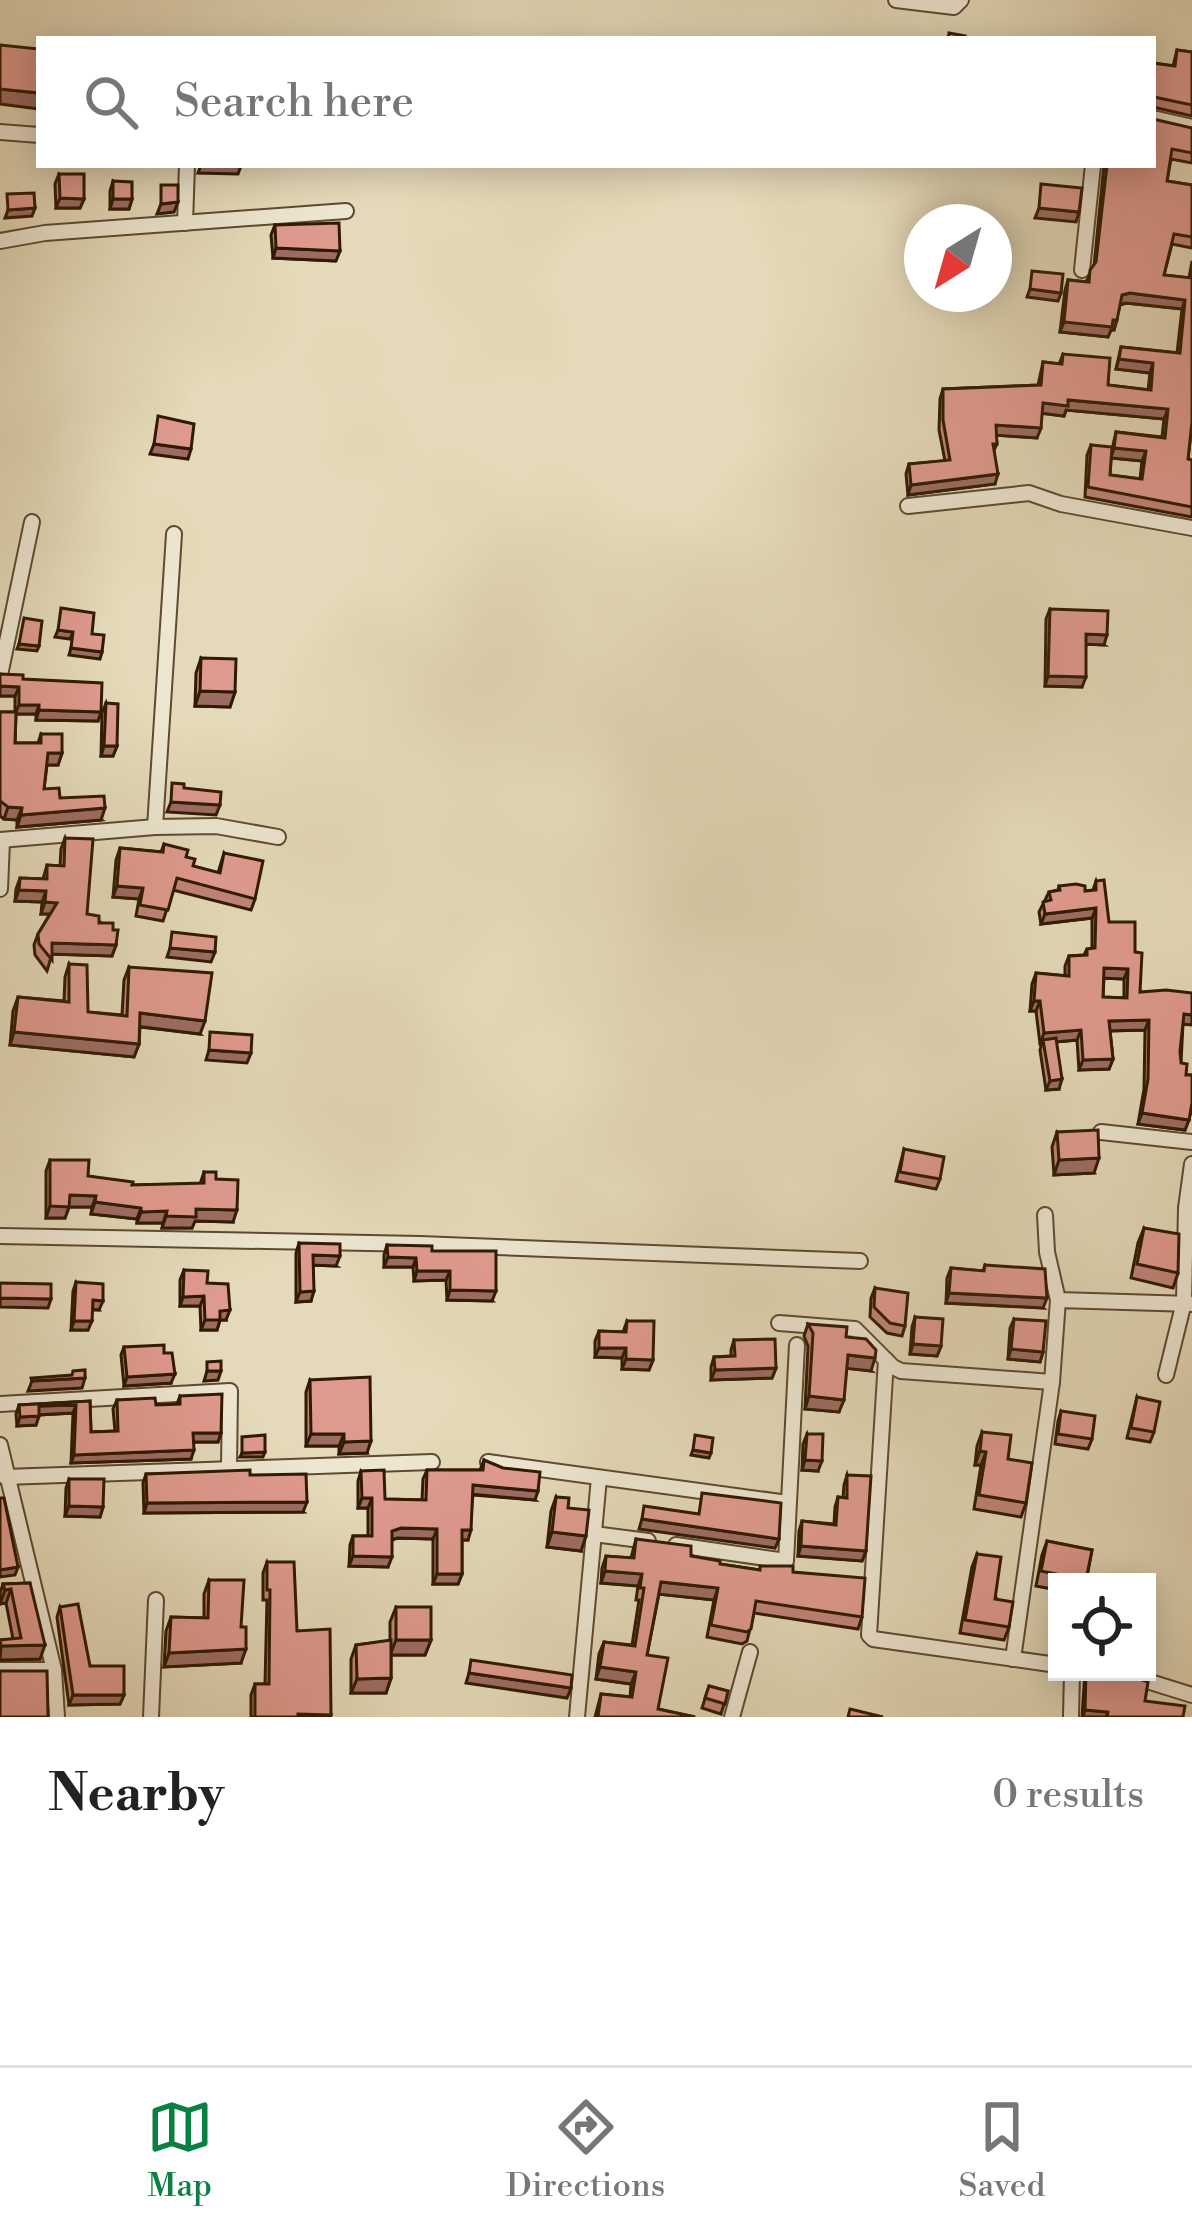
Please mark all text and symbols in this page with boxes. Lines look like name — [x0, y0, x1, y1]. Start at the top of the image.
search box — [36, 36, 1156, 168]
icon: search — [78, 69, 144, 135]
text: Search here — [174, 74, 414, 131]
north arrow — [904, 204, 1012, 312]
map controls — [1048, 1573, 1156, 1681]
button: locate — [1048, 1573, 1156, 1681]
text: Nearby — [48, 1763, 224, 1827]
text: 0 results — [992, 1771, 1144, 1820]
tab: Map — [147, 2094, 213, 2207]
tab: Directions — [506, 2094, 665, 2207]
tab: Saved — [959, 2094, 1045, 2207]

